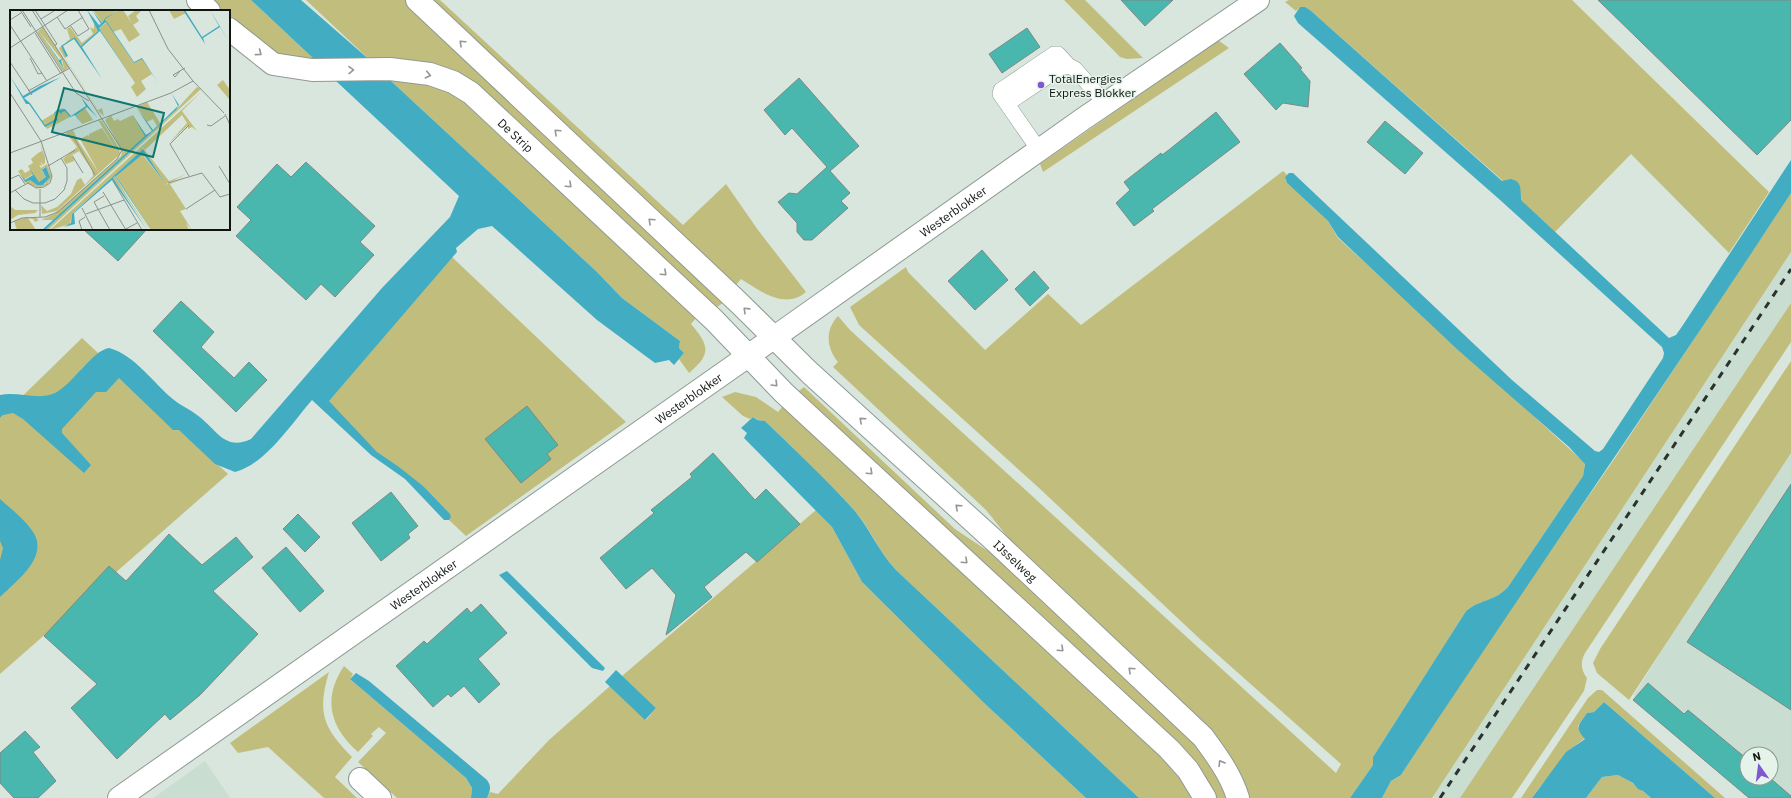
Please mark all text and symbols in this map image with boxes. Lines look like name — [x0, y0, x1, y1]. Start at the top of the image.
inset map — [10, 10, 230, 230]
one-way arrow — [459, 40, 467, 47]
one-way arrow — [255, 49, 262, 56]
one-way arrow — [348, 66, 354, 74]
one-way arrow — [425, 70, 431, 78]
place label: TotalEnergies Express Blokker — [1049, 71, 1136, 100]
marker: TotalEnergies Express Blokker — [1036, 80, 1046, 90]
street label: De Strip — [495, 115, 537, 155]
one-way arrow — [554, 129, 562, 137]
one-way arrow — [564, 180, 572, 187]
street label: Westerblokker — [917, 182, 990, 240]
one-way arrow — [648, 218, 656, 226]
one-way arrow — [659, 268, 667, 276]
one-way arrow — [743, 307, 751, 315]
street label: Westerblokker — [652, 369, 725, 427]
one-way arrow — [770, 379, 778, 387]
one-way arrow — [859, 418, 866, 425]
one-way arrow — [865, 468, 873, 475]
one-way arrow — [955, 505, 963, 512]
street label: IJsselweg — [991, 536, 1041, 585]
street label: Westerblokker — [387, 555, 460, 613]
one-way arrow — [960, 556, 968, 563]
one-way arrow — [1056, 644, 1064, 652]
one-way arrow — [1128, 667, 1136, 675]
north arrow — [1739, 746, 1779, 786]
text: N — [1751, 749, 1762, 764]
one-way arrow — [1218, 760, 1226, 767]

